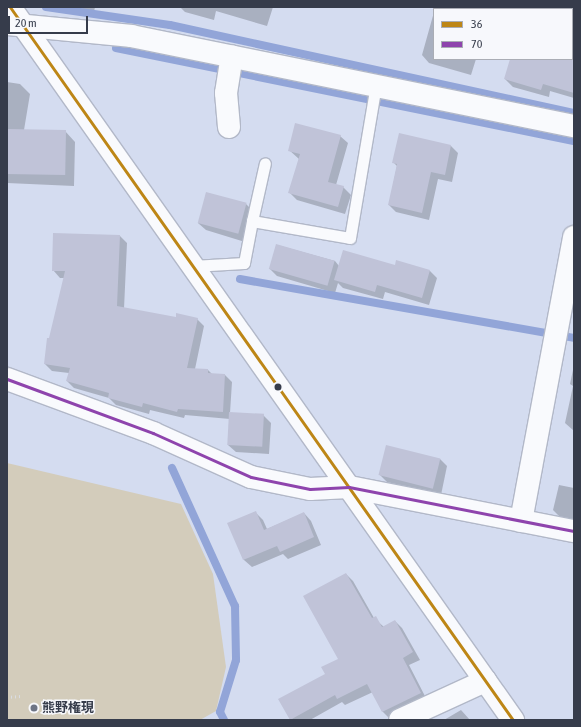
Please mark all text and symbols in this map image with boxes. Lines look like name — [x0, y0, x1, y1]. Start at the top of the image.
scale bar — [10, 8, 90, 34]
legend — [433, 8, 573, 60]
text: 20 m — [15, 16, 37, 30]
text: 36 — [471, 17, 482, 31]
text: 70 — [471, 37, 482, 51]
unlabelled marker — [273, 382, 283, 392]
place label: 熊野権現 — [42, 700, 94, 716]
marker: 熊野権現 — [29, 703, 39, 713]

